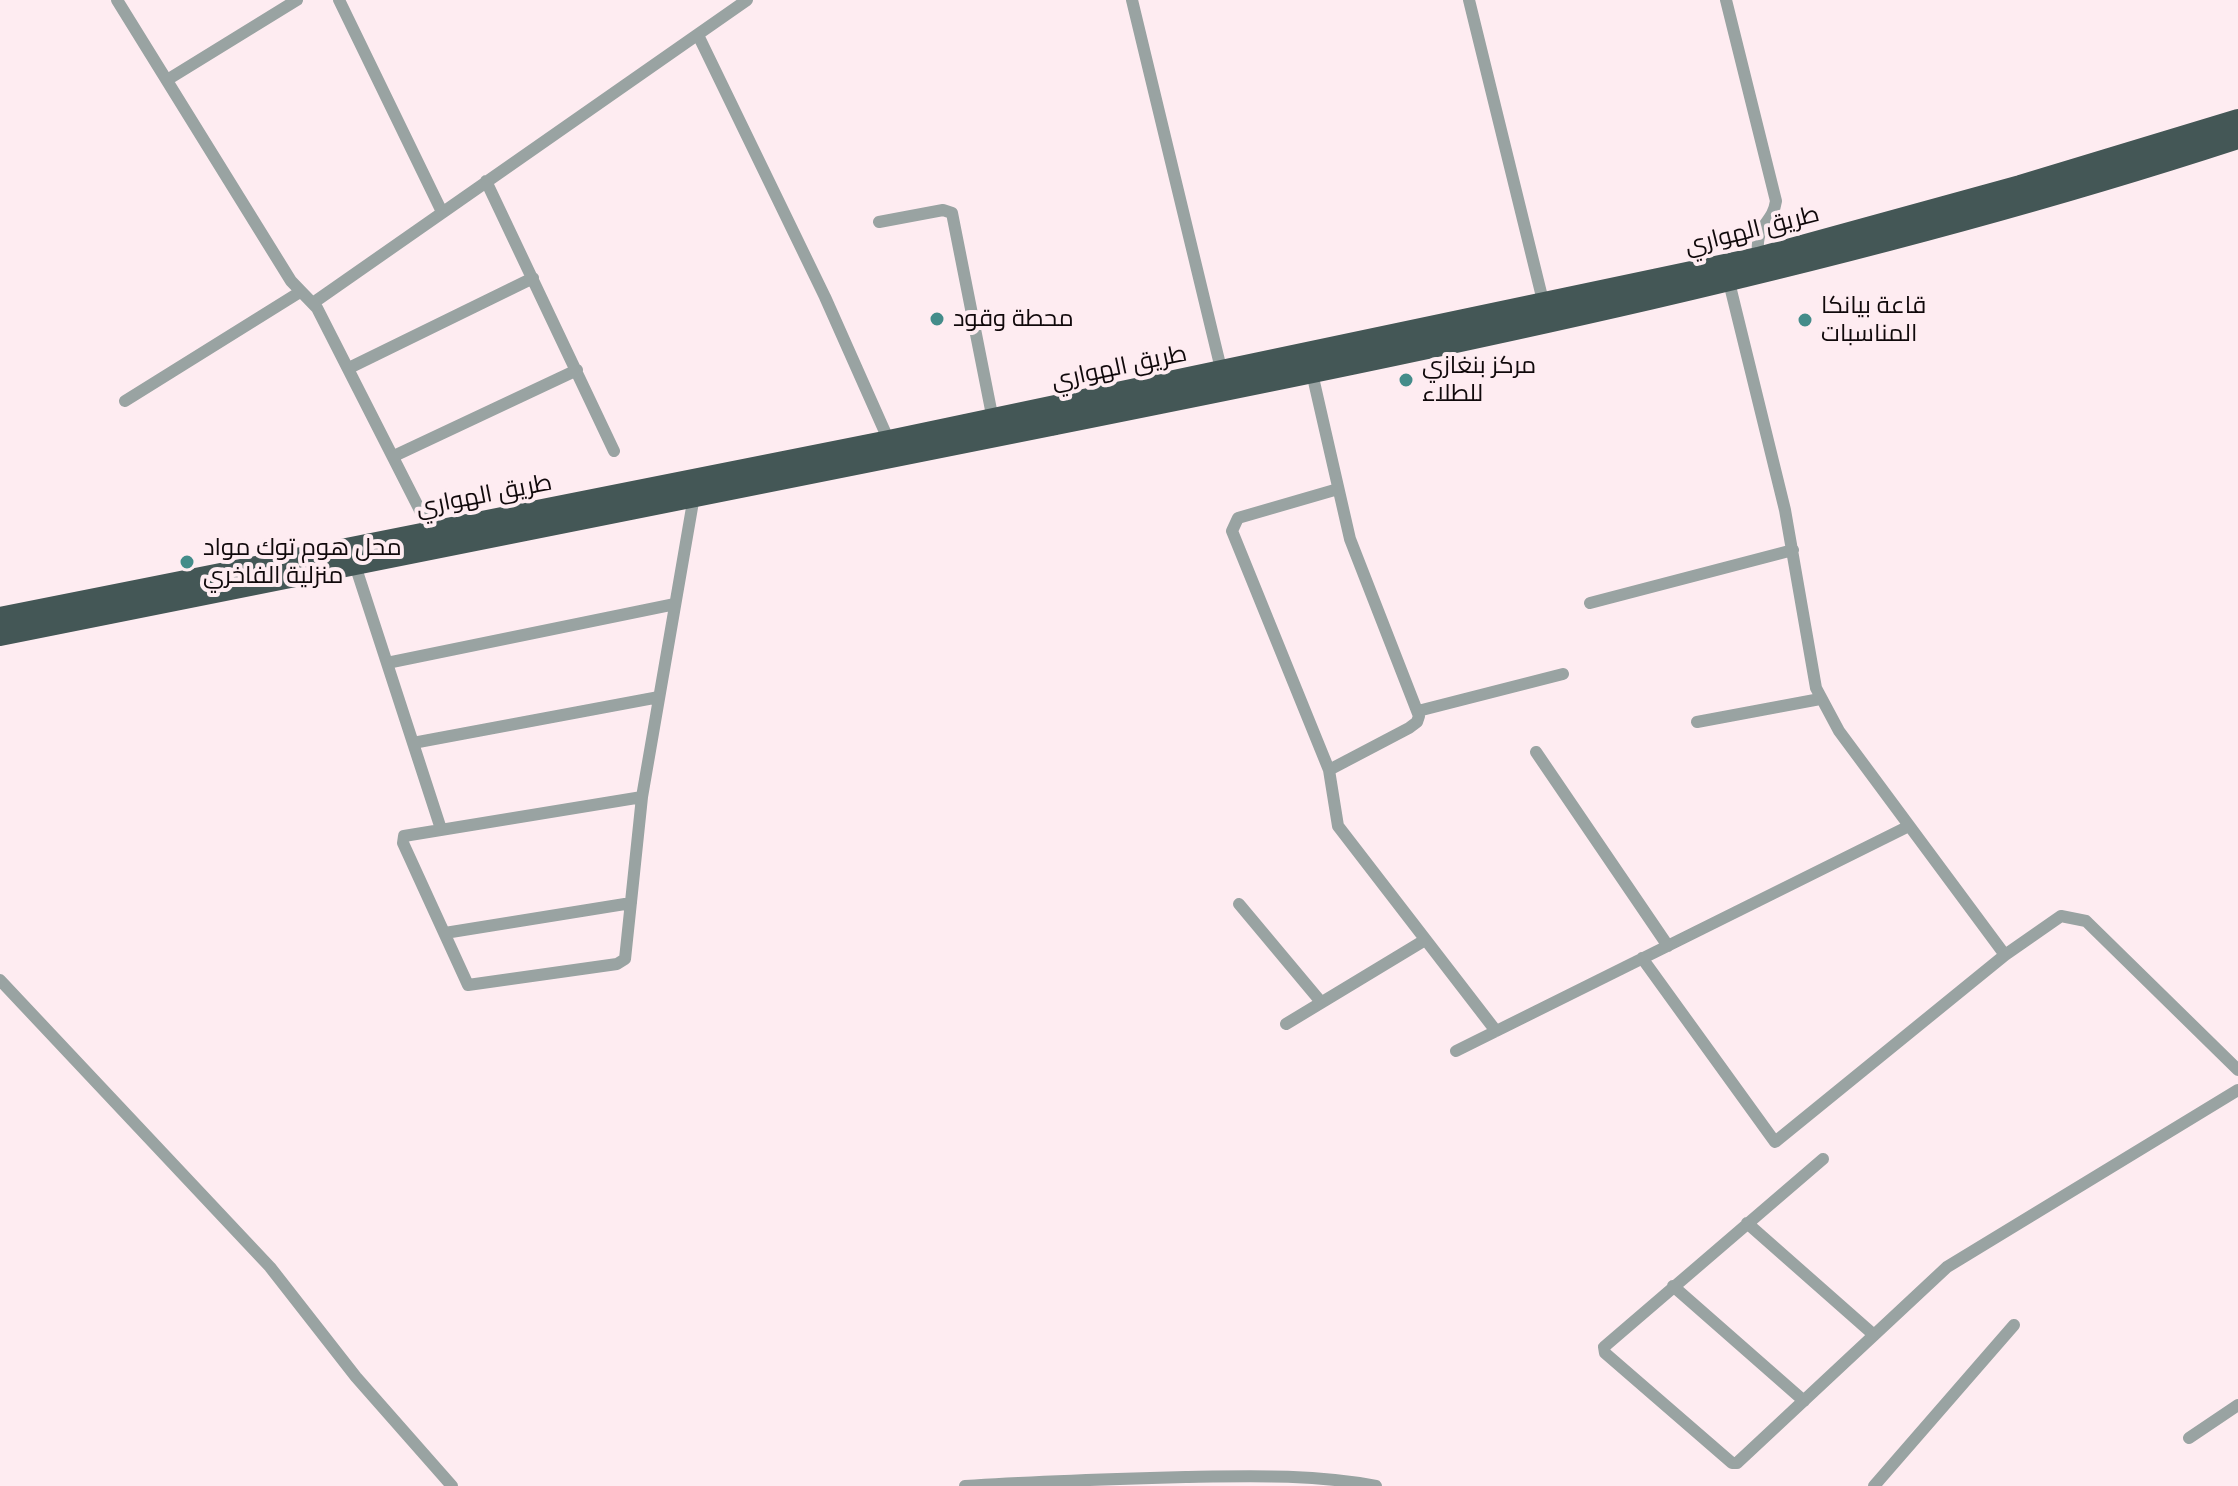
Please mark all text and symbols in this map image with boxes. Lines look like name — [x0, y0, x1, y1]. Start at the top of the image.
street label: طريق الهواري — [1682, 199, 1822, 261]
place label: قاعة بيانكا المناسبات — [1821, 292, 1926, 348]
place label: محطة وقود — [953, 305, 1074, 333]
marker: محطة وقود — [928, 310, 946, 328]
marker: قاعة بيانكا المناسبات — [1796, 311, 1814, 329]
street label: طريق الهواري — [1049, 339, 1189, 395]
place label: مركز بنغازي للطلاء — [1422, 352, 1536, 408]
marker: مركز بنغازي للطلاء — [1397, 371, 1415, 389]
street label: طريق الهواري — [414, 468, 554, 522]
place label: محل هوم توك مواد منزلية الفاخري — [203, 534, 402, 590]
marker: محل هوم توك مواد منزلية الفاخري — [178, 553, 196, 571]

